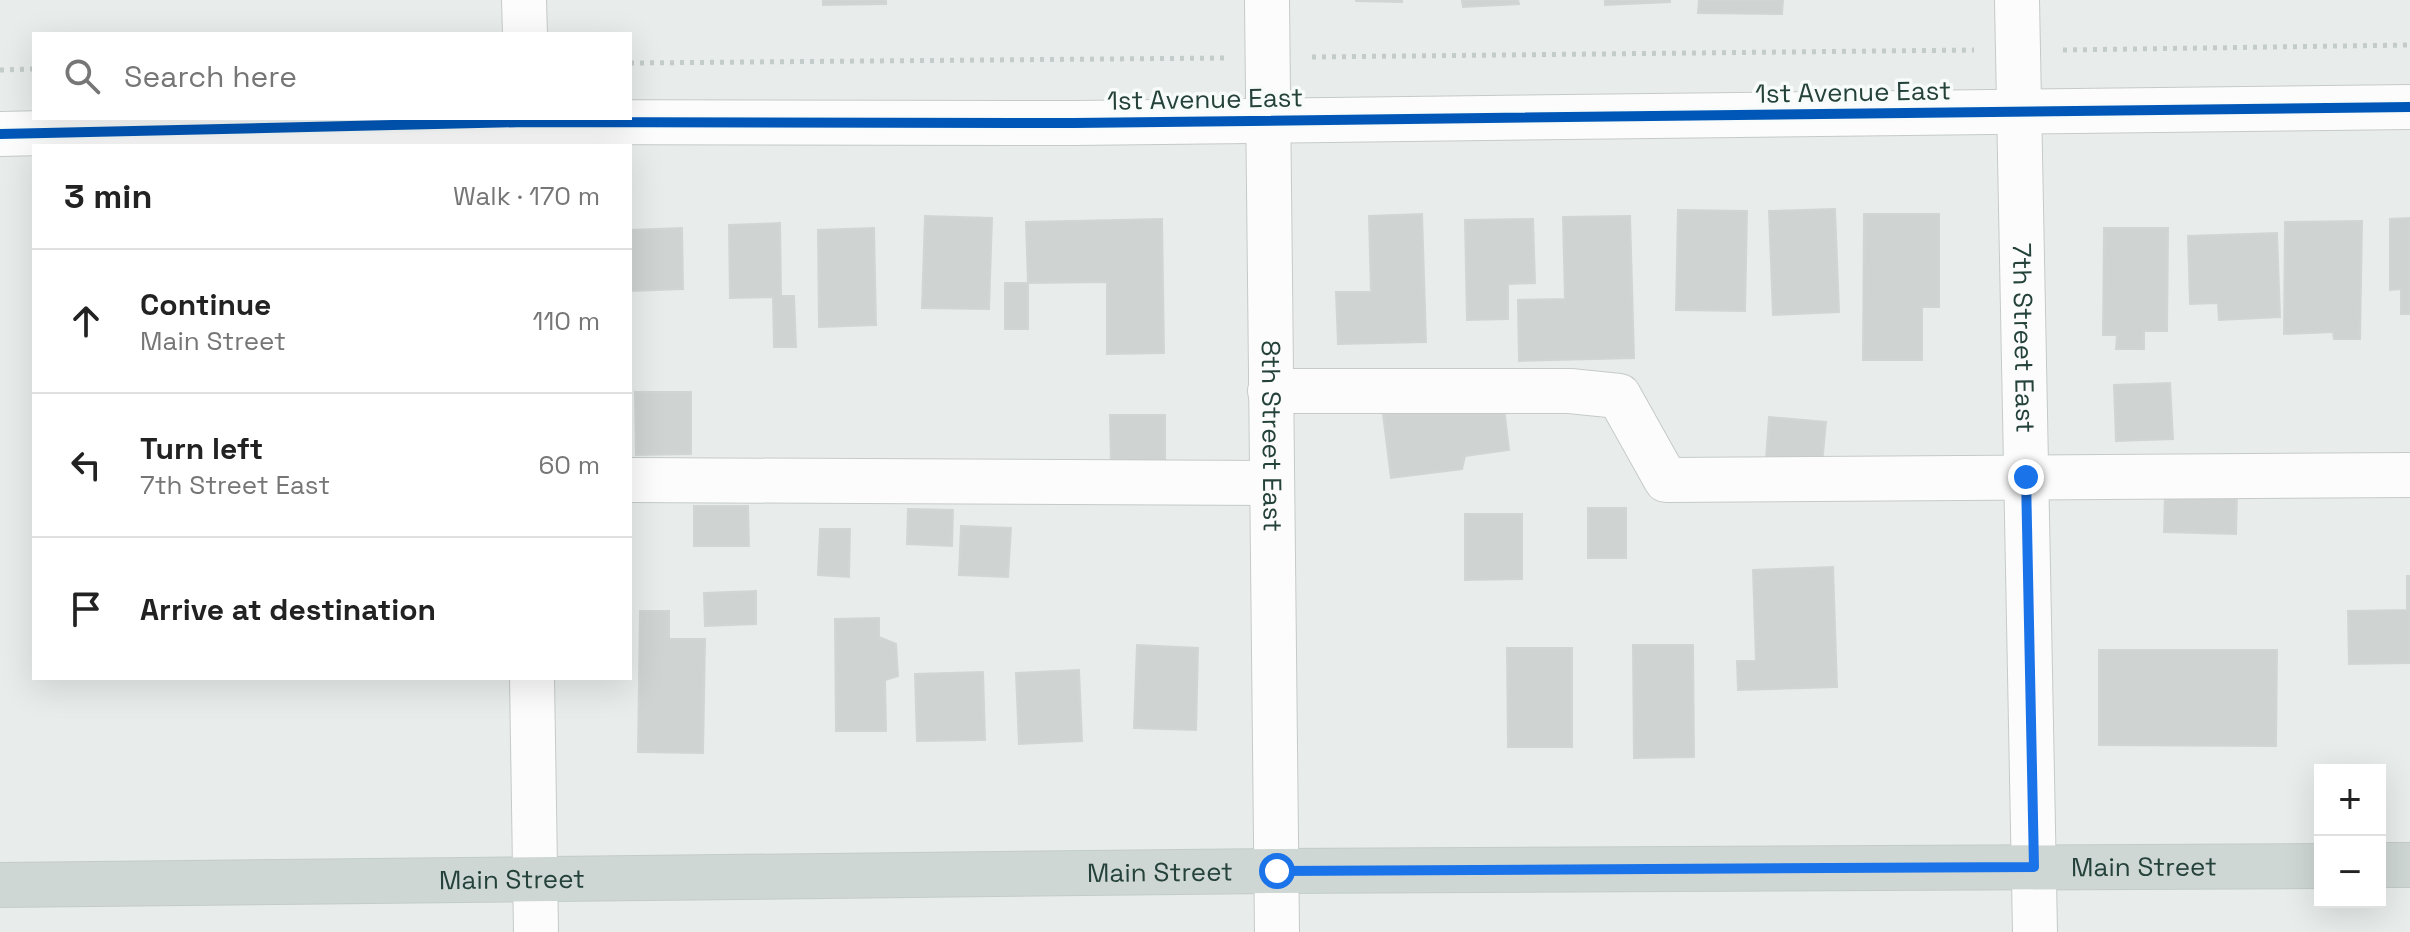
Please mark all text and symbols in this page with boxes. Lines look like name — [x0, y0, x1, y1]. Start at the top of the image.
search box — [32, 32, 632, 120]
icon: search — [60, 54, 104, 98]
text: Search here — [124, 57, 297, 96]
street label: 1st Avenue East — [1755, 73, 1951, 111]
street label: 1st Avenue East — [1107, 80, 1303, 118]
text: 3 min — [64, 175, 152, 218]
text: Walk · 170 m — [453, 179, 600, 213]
street label: 7th Street East — [2005, 242, 2042, 433]
text: Continue — [140, 285, 271, 324]
icon: ahead — [64, 299, 108, 343]
text: 110 m — [533, 304, 600, 338]
text: Main Street — [140, 324, 286, 358]
street label: 8th Street East — [1254, 340, 1290, 532]
text: Turn left — [140, 429, 263, 468]
icon: left — [64, 443, 108, 487]
text: 60 m — [538, 448, 600, 482]
route end — [2008, 459, 2044, 495]
text: 7th Street East — [140, 468, 330, 502]
icon: arrive — [64, 587, 108, 631]
text: Arrive at destination — [140, 590, 436, 629]
map controls — [2314, 764, 2386, 908]
button: + — [2314, 764, 2386, 836]
button: − — [2314, 836, 2386, 908]
street label: Main Street — [2071, 849, 2217, 884]
route start — [1259, 853, 1295, 889]
street label: Main Street — [1087, 854, 1233, 890]
street label: Main Street — [439, 862, 585, 897]

